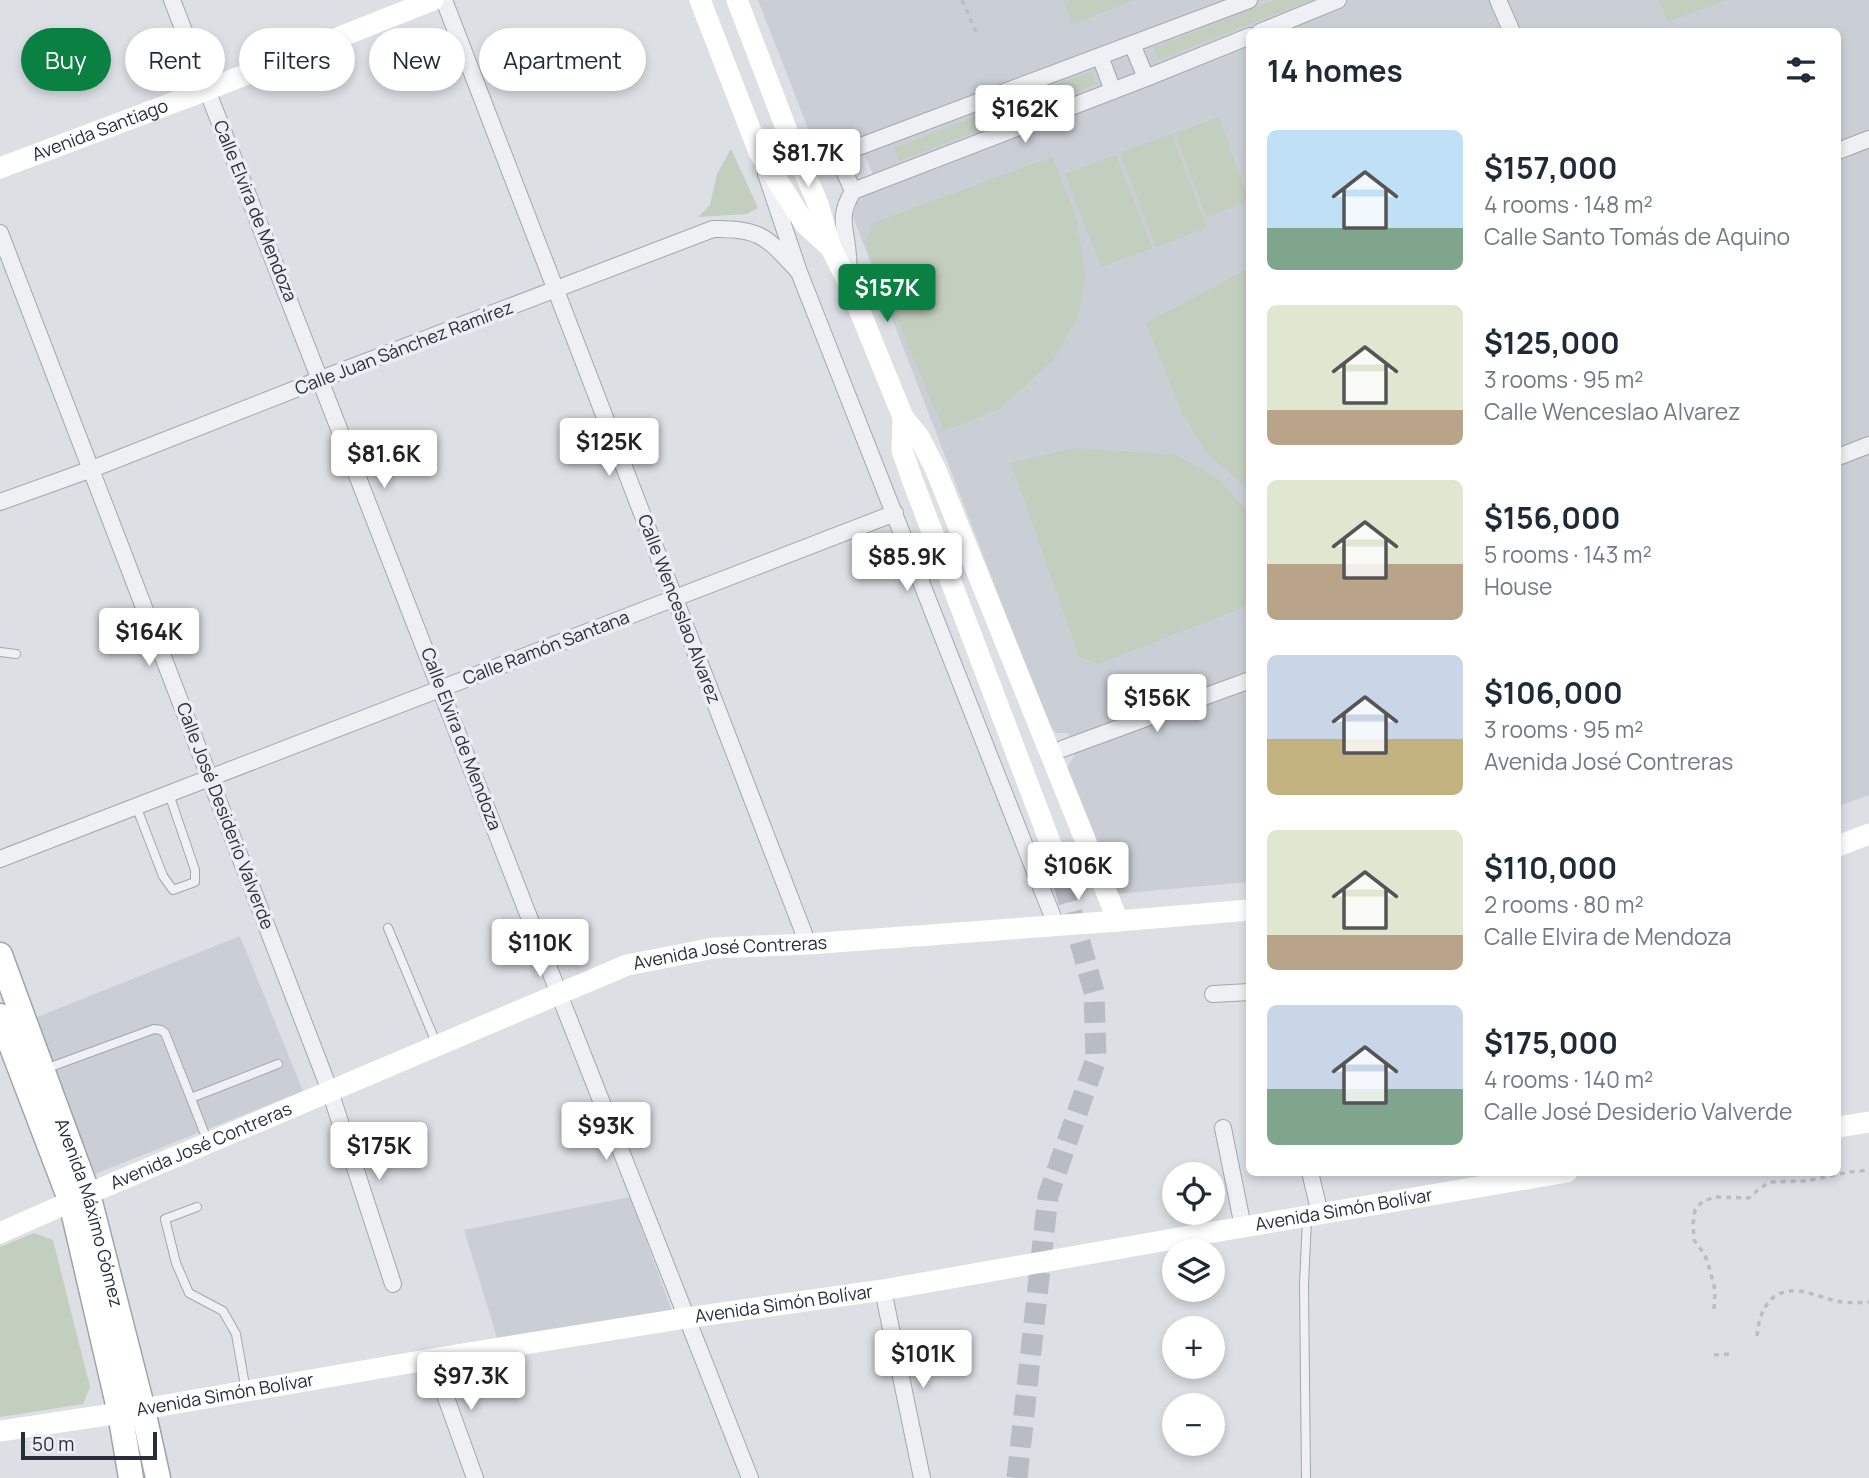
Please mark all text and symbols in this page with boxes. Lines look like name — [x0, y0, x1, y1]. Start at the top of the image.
chip: Buy — [21, 28, 111, 91]
chip: Rent — [125, 28, 225, 91]
chip: Filters — [239, 28, 355, 91]
chip: New — [369, 28, 465, 91]
chip: Apartment — [479, 28, 646, 91]
text: 14 homes — [1267, 50, 1403, 91]
icon: filters — [1782, 51, 1820, 89]
pin: $162K — [976, 86, 1074, 145]
text: $162K — [991, 92, 1059, 124]
street label: Avenida Santiago — [28, 93, 171, 166]
street label: Calle Elvira de Mendoza — [209, 116, 303, 305]
pin: $81.7K — [751, 130, 865, 189]
text: $81.7K — [772, 136, 844, 168]
text: $157,000 — [1484, 147, 1617, 188]
icon: home — [1323, 158, 1407, 242]
text: 4 rooms · 148 m² — [1484, 188, 1653, 220]
text: Calle Santo Tomás de Aquino — [1484, 220, 1790, 252]
pin: $157K — [838, 264, 936, 324]
text: $157K — [854, 271, 920, 303]
street label: Calle Juan Sánchez Ramírez — [291, 294, 516, 400]
text: $125,000 — [1484, 322, 1620, 363]
icon: home — [1323, 333, 1407, 417]
text: 3 rooms · 95 m² — [1484, 363, 1643, 395]
text: Calle Wenceslao Alvarez — [1484, 395, 1741, 427]
pin: $125K — [560, 419, 658, 478]
text: $125K — [576, 425, 642, 457]
pin: $81.6K — [327, 430, 441, 490]
text: $81.6K — [347, 437, 421, 469]
text: $156,000 — [1484, 497, 1621, 538]
icon: home — [1323, 508, 1407, 592]
street label: Calle Wenceslao Alvarez — [633, 511, 727, 707]
pin: $85.9K — [850, 534, 964, 593]
text: 5 rooms · 143 m² — [1484, 538, 1652, 570]
text: $85.9K — [868, 540, 946, 572]
text: House — [1484, 570, 1553, 602]
street label: Calle Ramón Santana — [459, 604, 632, 690]
pin: $164K — [100, 608, 198, 668]
text: $164K — [115, 615, 183, 647]
street label: Calle Elvira de Mendoza — [416, 644, 508, 833]
text: $106,000 — [1484, 672, 1623, 713]
pin: $156K — [1108, 674, 1206, 734]
text: $156K — [1123, 681, 1191, 713]
icon: home — [1323, 683, 1407, 767]
street label: Calle José Desiderio Valverde — [171, 699, 280, 933]
text: 3 rooms · 95 m² — [1484, 713, 1643, 745]
text: Avenida José Contreras — [1484, 745, 1733, 777]
pin: $106K — [1029, 842, 1127, 902]
text: $110,000 — [1484, 847, 1617, 888]
text: $106K — [1044, 849, 1112, 881]
icon: home — [1323, 858, 1407, 942]
text: 2 rooms · 80 m² — [1484, 888, 1644, 920]
pin: $110K — [491, 920, 589, 979]
text: Calle Elvira de Mendoza — [1484, 920, 1731, 952]
text: $110K — [508, 926, 572, 958]
street label: Avenida José Contreras — [631, 930, 828, 975]
text: $175,000 — [1484, 1022, 1618, 1063]
icon: home — [1323, 1033, 1407, 1117]
text: 4 rooms · 140 m² — [1484, 1063, 1653, 1095]
text: Calle José Desiderio Valverde — [1484, 1095, 1792, 1127]
street label: Avenida José Contreras — [106, 1096, 295, 1194]
pin: $93K — [565, 1102, 647, 1162]
text: $93K — [578, 1109, 635, 1141]
street label: Avenida Máximo Gómez — [50, 1115, 129, 1309]
pin: $175K — [330, 1122, 428, 1182]
text: $175K — [346, 1129, 412, 1161]
map controls — [1162, 1162, 1225, 1456]
button: locate — [1162, 1162, 1225, 1225]
street label: Avenida Simón Bolívar — [1253, 1182, 1435, 1236]
button: layers — [1162, 1239, 1225, 1302]
street label: Avenida Simón Bolívar — [693, 1279, 875, 1328]
button: + — [1162, 1316, 1225, 1379]
pin: $101K — [874, 1330, 972, 1390]
text: $101K — [891, 1337, 955, 1369]
pin: $97.3K — [414, 1352, 528, 1412]
text: $97.3K — [433, 1359, 509, 1391]
street label: Avenida Simón Bolívar — [134, 1367, 316, 1421]
button: − — [1162, 1393, 1225, 1456]
scale bar — [21, 1429, 158, 1461]
text: 50 m — [32, 1431, 74, 1457]

